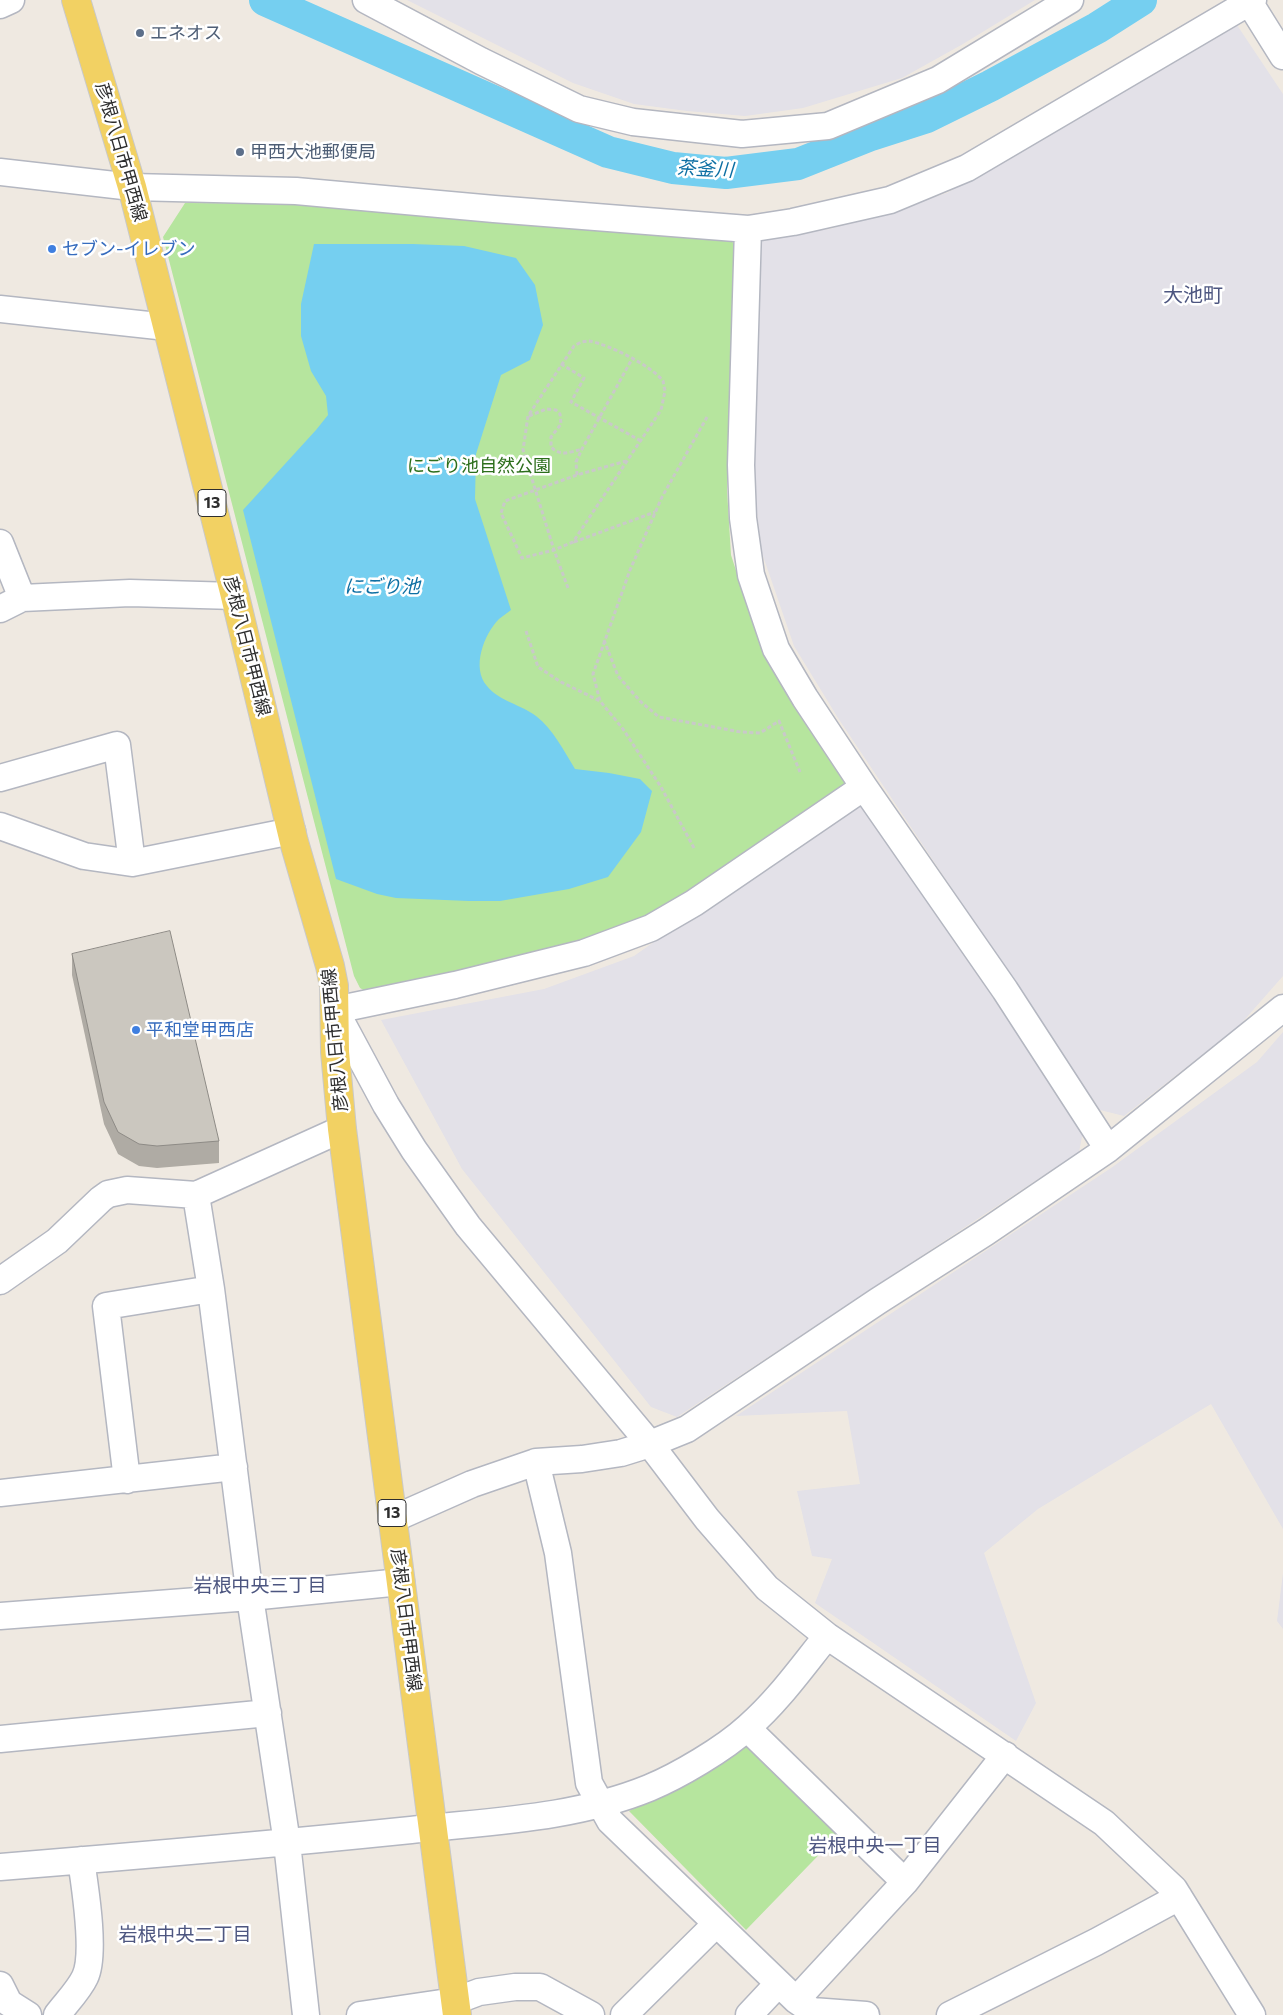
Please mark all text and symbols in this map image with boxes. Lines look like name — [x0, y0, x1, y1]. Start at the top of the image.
place label: エネオス — [150, 22, 222, 44]
marker: エネオス — [134, 27, 146, 39]
street label: 彦根八日市甲西線 — [91, 80, 151, 224]
place label: 甲西大池郵便局 — [250, 141, 376, 163]
marker: 甲西大池郵便局 — [234, 146, 246, 158]
water label: 茶釜川 — [676, 156, 734, 182]
place label: セブン-イレブン — [62, 238, 196, 260]
marker: セブン-イレブン — [46, 243, 58, 255]
district label: 大池町 — [1163, 283, 1223, 307]
park label: にごり池自然公園 — [407, 455, 551, 477]
road number: 13 — [198, 489, 226, 516]
street label: 彦根八日市甲西線 — [219, 574, 275, 718]
water label: にごり池 — [344, 576, 420, 598]
street label: 彦根八日市甲西線 — [318, 967, 352, 1113]
place label: 平和堂甲西店 — [146, 1019, 254, 1041]
marker: 平和堂甲西店 — [130, 1024, 142, 1036]
road number: 13 — [378, 1500, 406, 1526]
street label: 彦根八日市甲西線 — [387, 1547, 425, 1693]
district label: 岩根中央三丁目 — [194, 1575, 326, 1597]
district label: 岩根中央一丁目 — [809, 1835, 941, 1857]
district label: 岩根中央二丁目 — [119, 1924, 251, 1946]

